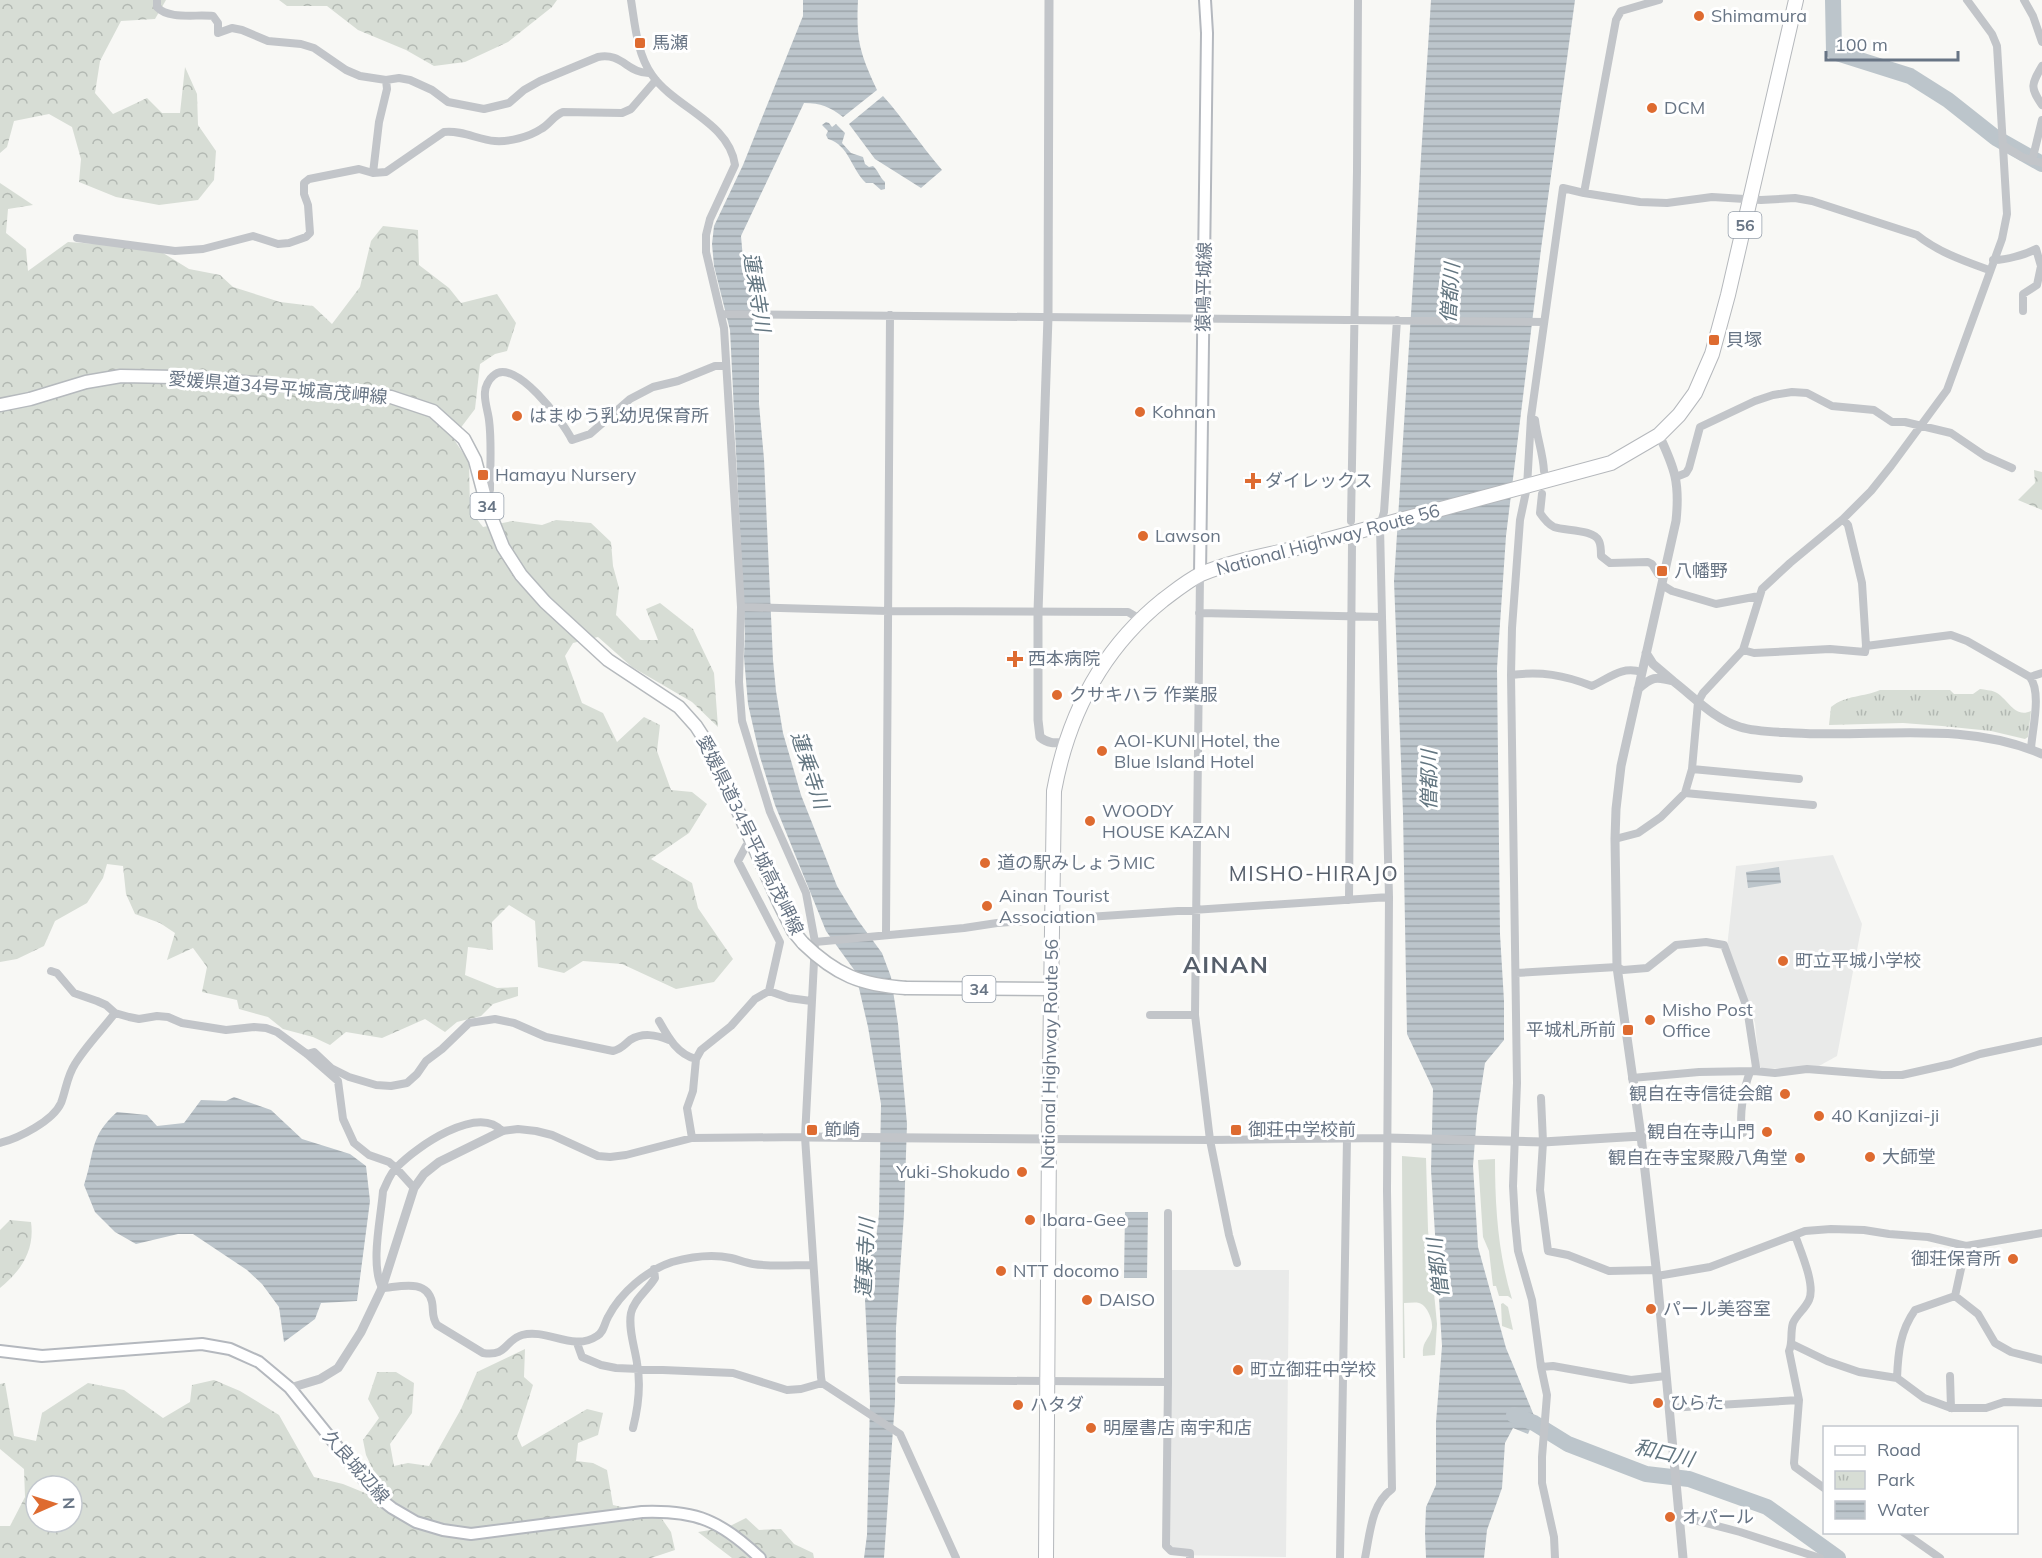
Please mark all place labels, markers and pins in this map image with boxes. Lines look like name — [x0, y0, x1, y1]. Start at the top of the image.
place label: Shimamura — [1711, 4, 1807, 27]
marker: Shimamura — [1692, 9, 1706, 23]
place label: 馬瀬 — [652, 31, 688, 54]
marker: 馬瀬 — [633, 36, 647, 50]
place label: DCM — [1664, 96, 1705, 119]
marker: DCM — [1645, 101, 1659, 115]
place label: 貝塚 — [1726, 328, 1762, 351]
marker: 貝塚 — [1707, 333, 1721, 347]
place label: Kohnan — [1152, 400, 1216, 423]
place label: はまゆう乳幼児保育所 — [529, 404, 709, 427]
marker: Kohnan — [1133, 405, 1147, 419]
marker: はまゆう乳幼児保育所 — [510, 409, 524, 423]
place label: Hamayu Nursery — [495, 463, 637, 486]
marker: Hamayu Nursery — [476, 468, 490, 482]
place label: ダイレックス — [1265, 469, 1372, 492]
marker: ダイレックス — [1246, 474, 1260, 488]
place label: Lawson — [1155, 524, 1221, 547]
marker: Lawson — [1136, 529, 1150, 543]
place label: 八幡野 — [1674, 559, 1728, 582]
marker: 八幡野 — [1655, 564, 1669, 578]
place label: 西本病院 — [1028, 647, 1100, 670]
marker: 西本病院 — [1006, 650, 1024, 668]
place label: クサキハラ 作業服 — [1069, 683, 1218, 706]
marker: クサキハラ 作業服 — [1050, 688, 1064, 702]
place label: AOI-KUNI Hotel, the Blue Island Hotel — [1114, 729, 1280, 773]
marker: AOI-KUNI Hotel, the Blue Island Hotel — [1095, 744, 1109, 758]
place label: WOODY HOUSE KAZAN — [1102, 799, 1231, 843]
marker: WOODY HOUSE KAZAN — [1083, 814, 1097, 828]
place label: 道の駅みしょうMIC — [997, 851, 1155, 874]
marker: 道の駅みしょうMIC — [978, 856, 992, 870]
place label: Ainan Tourist Association — [999, 884, 1109, 928]
marker: Ainan Tourist Association — [980, 899, 994, 913]
place label: 町立平城小学校 — [1795, 949, 1921, 972]
marker: 町立平城小学校 — [1776, 954, 1790, 968]
place label: Misho Post Office — [1662, 998, 1753, 1042]
marker: Misho Post Office — [1643, 1013, 1657, 1027]
place label: 平城札所前 — [1526, 1018, 1616, 1041]
marker: 平城札所前 — [1621, 1023, 1635, 1037]
place label: 観自在寺信徒会館 — [1629, 1082, 1773, 1105]
marker: 観自在寺信徒会館 — [1778, 1087, 1792, 1101]
place label: 40 Kanjizai-ji — [1831, 1104, 1939, 1127]
marker: 40 Kanjizai-ji — [1812, 1109, 1826, 1123]
place label: 節崎 — [824, 1118, 860, 1141]
place label: 御荘中学校前 — [1248, 1118, 1356, 1141]
place label: 観自在寺山門 — [1647, 1120, 1755, 1143]
marker: 節崎 — [805, 1123, 819, 1137]
marker: 御荘中学校前 — [1229, 1123, 1243, 1137]
marker: 観自在寺山門 — [1760, 1125, 1774, 1139]
place label: 大師堂 — [1882, 1145, 1936, 1168]
place label: 観自在寺宝聚殿八角堂 — [1608, 1146, 1788, 1169]
marker: 大師堂 — [1863, 1150, 1877, 1164]
marker: 観自在寺宝聚殿八角堂 — [1793, 1151, 1807, 1165]
place label: Yuki-Shokudo — [895, 1160, 1010, 1183]
marker: Yuki-Shokudo — [1015, 1165, 1029, 1179]
place label: Ibara-Gee — [1042, 1208, 1126, 1231]
marker: Ibara-Gee — [1023, 1213, 1037, 1227]
place label: 御荘保育所 — [1911, 1247, 2001, 1270]
marker: 御荘保育所 — [2006, 1252, 2020, 1266]
place label: NTT docomo — [1013, 1259, 1119, 1282]
marker: NTT docomo — [994, 1264, 1008, 1278]
place label: DAISO — [1099, 1288, 1155, 1311]
marker: DAISO — [1080, 1293, 1094, 1307]
place label: パール美容室 — [1663, 1297, 1771, 1320]
marker: パール美容室 — [1644, 1302, 1658, 1316]
place label: 町立御荘中学校 — [1250, 1358, 1376, 1381]
marker: 町立御荘中学校 — [1231, 1363, 1245, 1377]
place label: ひらた — [1670, 1391, 1724, 1414]
place label: ハタダ — [1030, 1393, 1084, 1416]
marker: ひらた — [1651, 1396, 1665, 1410]
marker: ハタダ — [1011, 1398, 1025, 1412]
place label: 明屋書店 南宇和店 — [1103, 1416, 1252, 1439]
marker: 明屋書店 南宇和店 — [1084, 1421, 1098, 1435]
place label: オパール — [1682, 1505, 1754, 1528]
marker: オパール — [1663, 1510, 1677, 1524]

